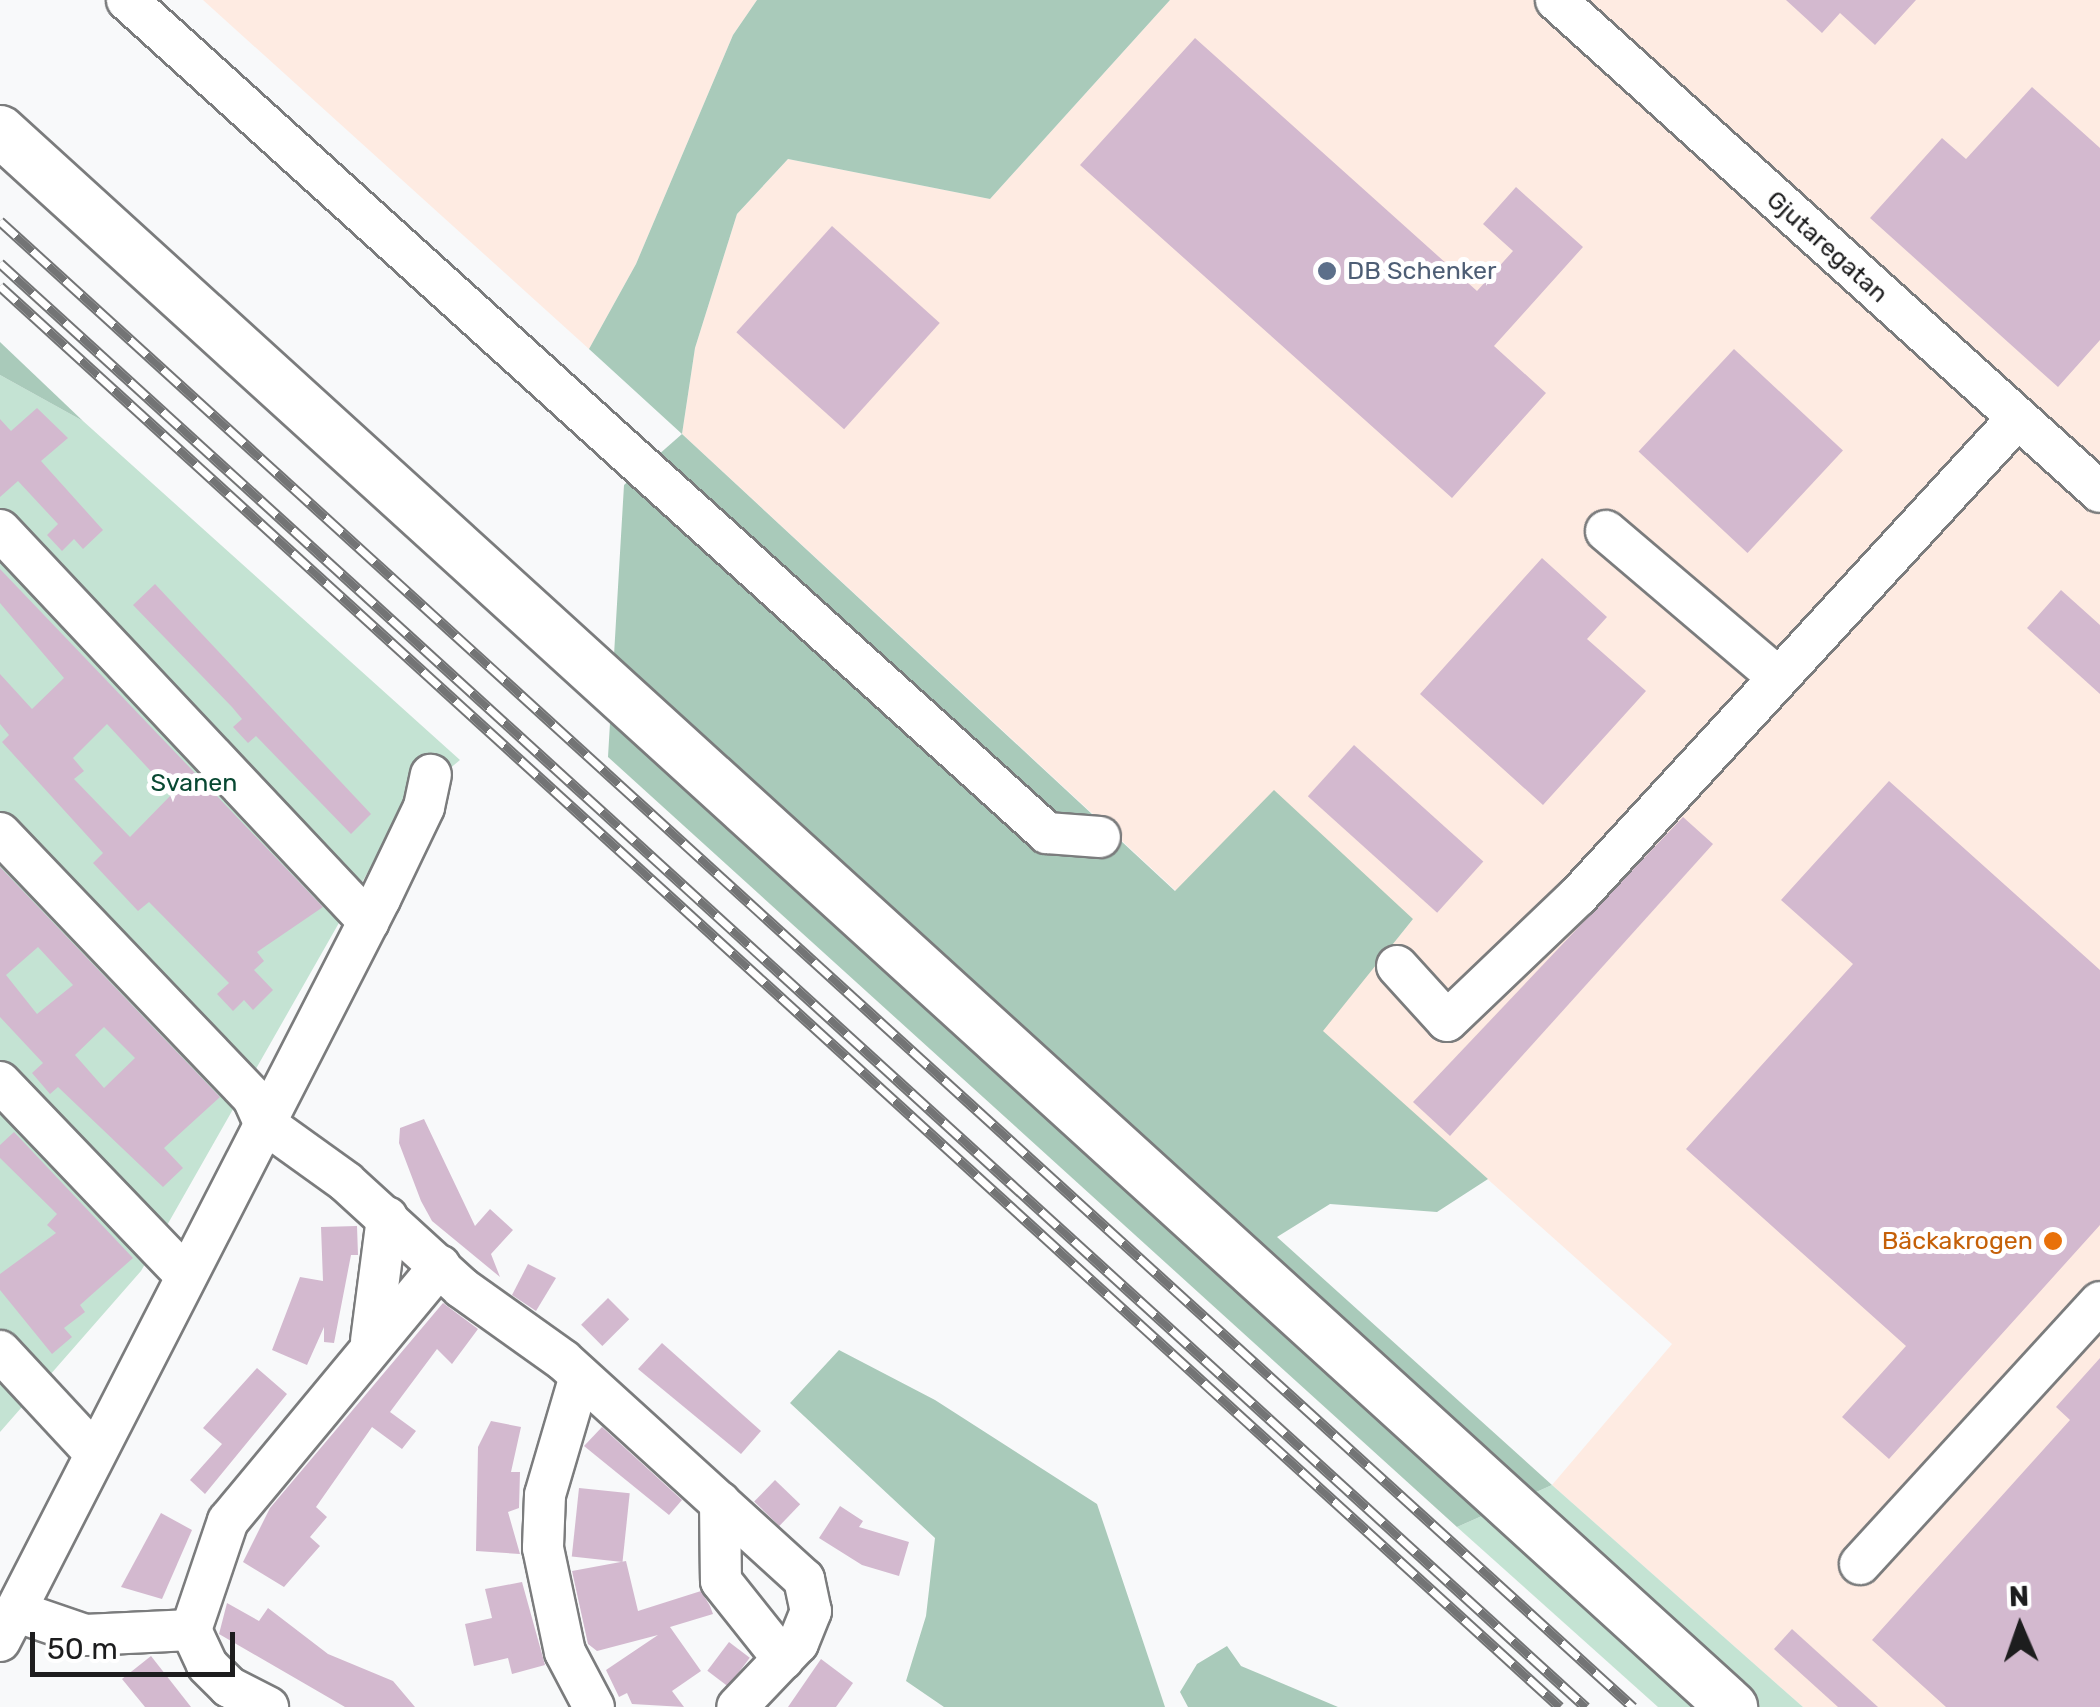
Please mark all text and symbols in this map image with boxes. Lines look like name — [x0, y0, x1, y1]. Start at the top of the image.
street label: Gjutaregatan — [1760, 185, 1894, 309]
place label: DB Schenker — [1347, 256, 1497, 286]
marker: DB Schenker — [1316, 260, 1338, 282]
park label: Svanen — [151, 768, 237, 798]
place label: Bäckakrogen — [1882, 1226, 2033, 1256]
marker: Bäckakrogen — [2042, 1230, 2064, 1252]
north arrow — [1970, 1577, 2070, 1677]
text: N — [2008, 1580, 2030, 1613]
scale bar — [35, 1612, 240, 1674]
text: 50 m — [47, 1631, 118, 1667]

